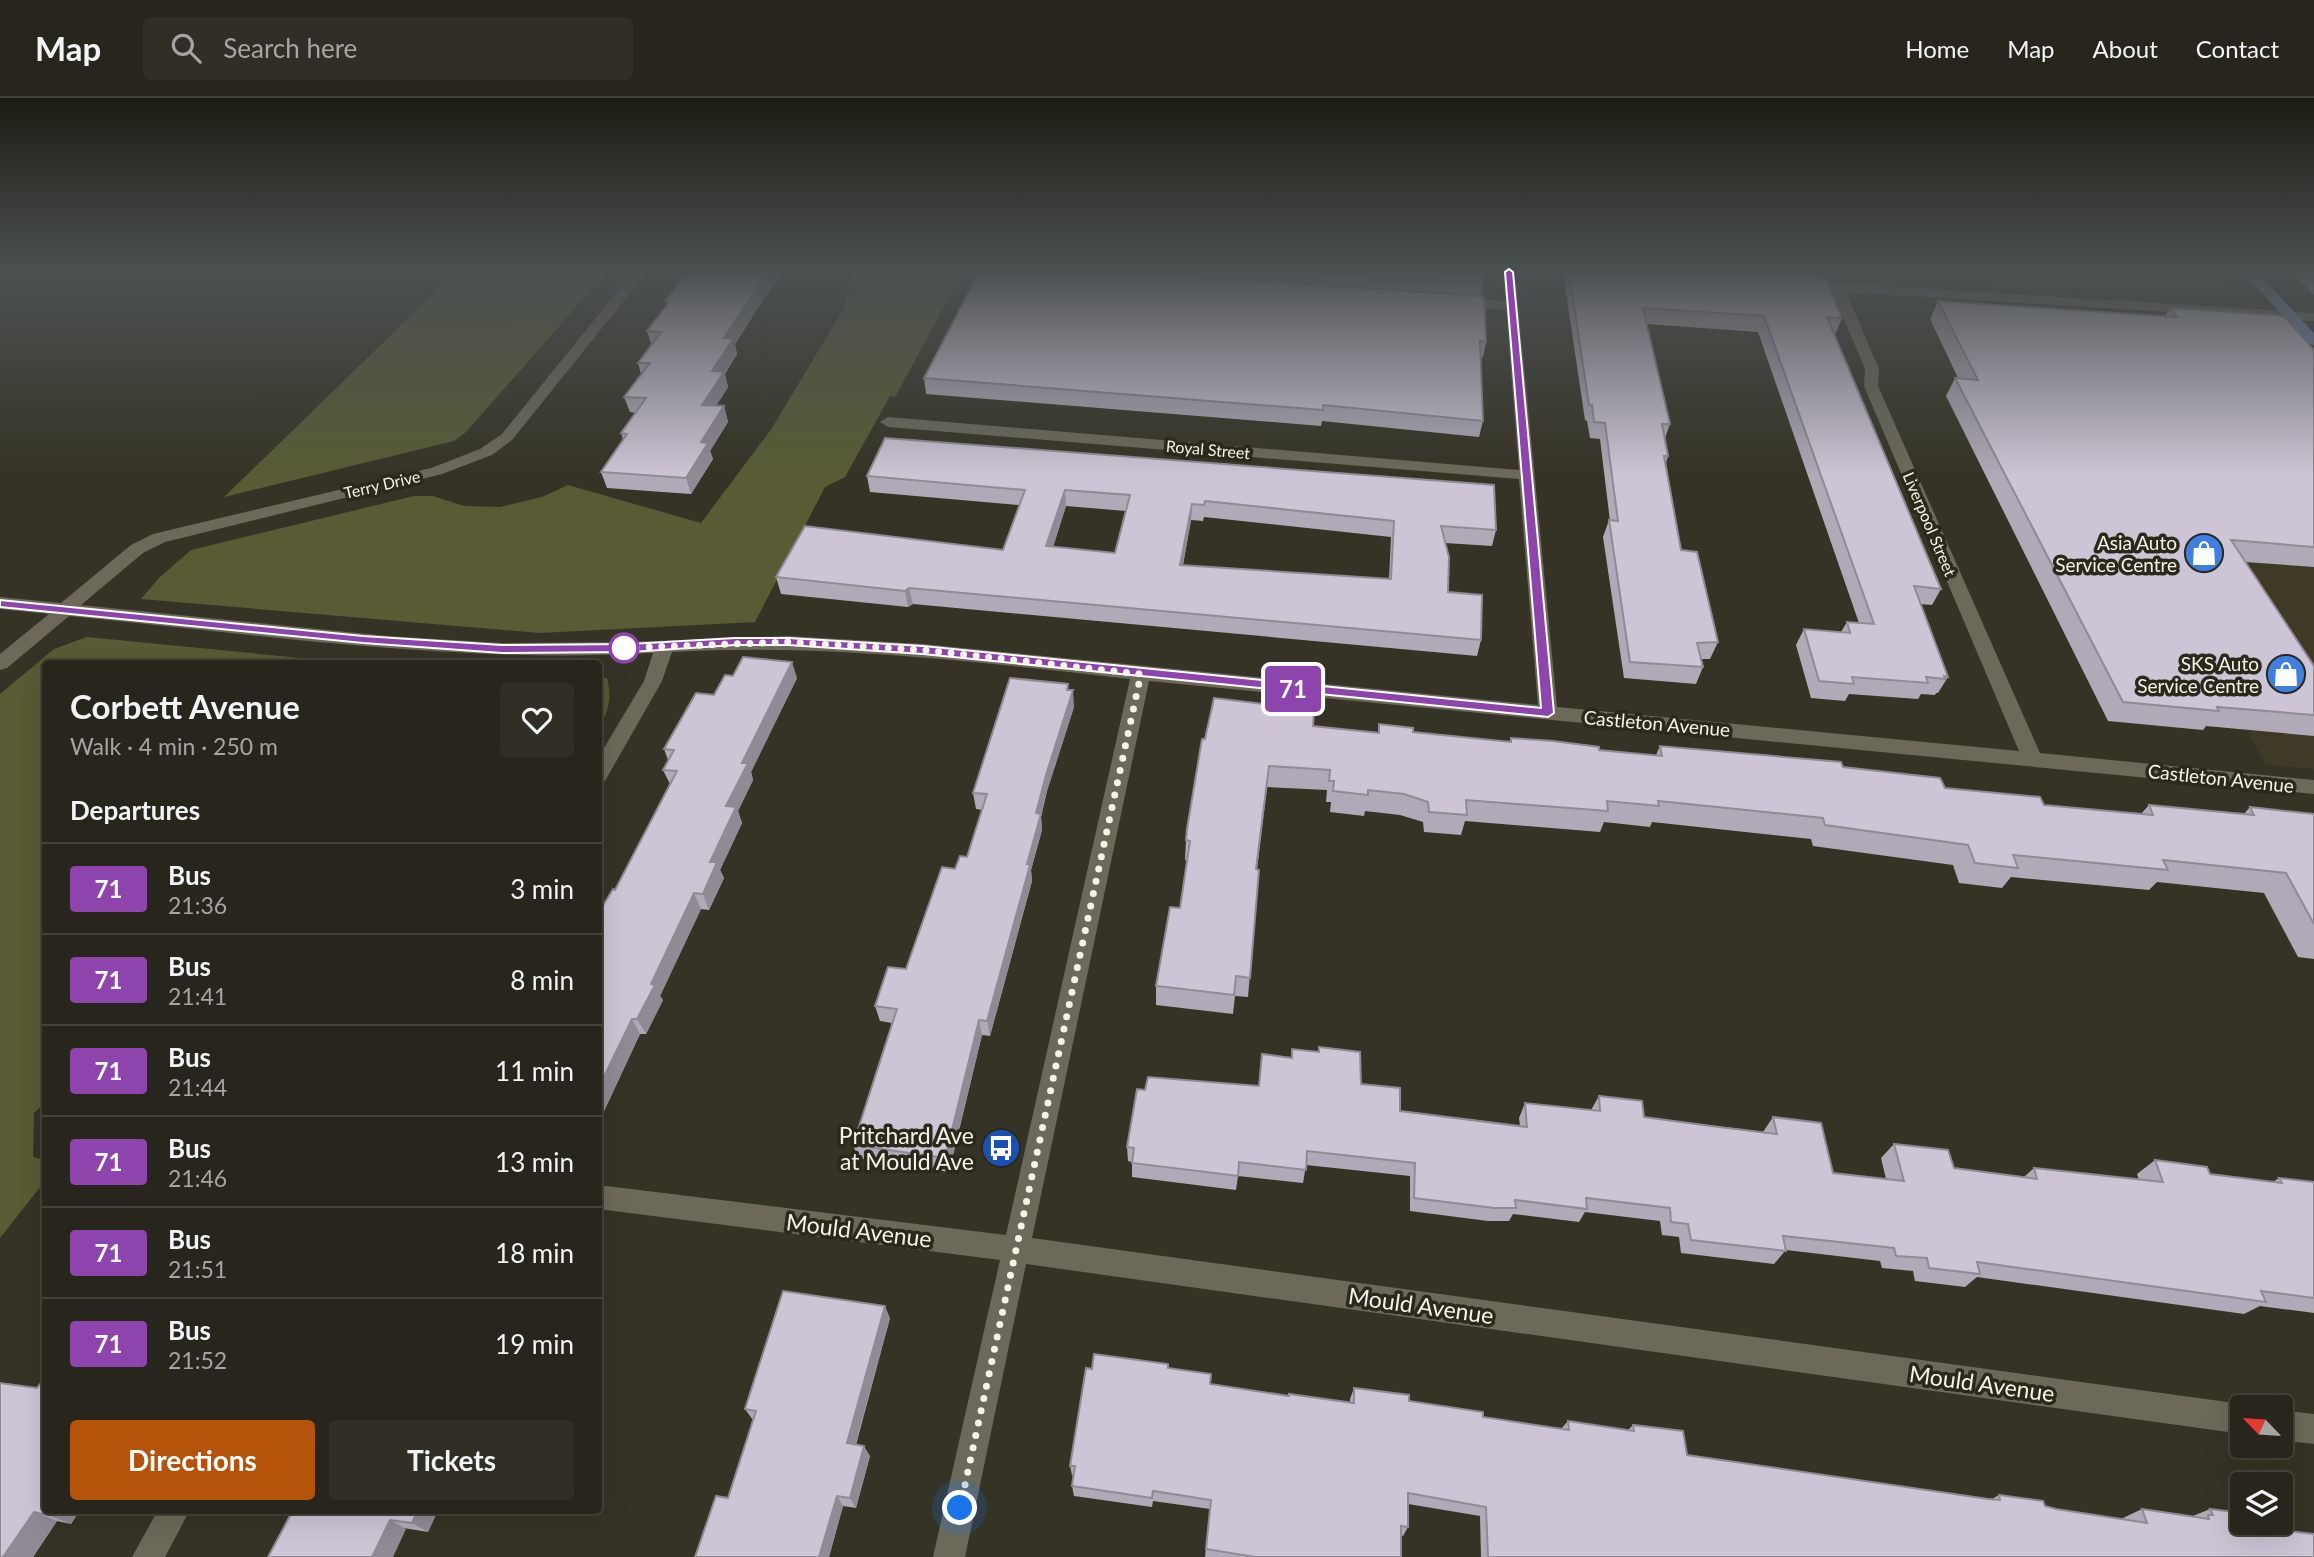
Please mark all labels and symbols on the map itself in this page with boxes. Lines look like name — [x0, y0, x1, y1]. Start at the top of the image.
street label: Royal Street — [1165, 436, 1251, 462]
street label: Terry Drive — [342, 466, 422, 502]
street label: Liverpool Street — [1899, 469, 1961, 579]
place label: Asia Auto Service Centre — [2055, 531, 2177, 576]
shop icon: Asia Auto Service Centre — [2183, 532, 2225, 574]
unlabelled marker — [609, 633, 639, 663]
place label: SKS Auto Service Centre — [2137, 652, 2259, 697]
shop icon: SKS Auto Service Centre — [2265, 653, 2307, 695]
line badge: 71 — [1262, 666, 1324, 712]
street label: Castleton Avenue — [1583, 705, 1731, 741]
street label: Castleton Avenue — [2147, 759, 2295, 797]
place label: Pritchard Ave at Mould Ave — [839, 1121, 974, 1175]
bus stop icon: Pritchard Ave at Mould Ave — [980, 1127, 1022, 1169]
street label: Mould Avenue — [785, 1207, 933, 1253]
street label: Mould Avenue — [1347, 1281, 1495, 1329]
street label: Mould Avenue — [1908, 1359, 2056, 1407]
north arrow — [2230, 1395, 2292, 1458]
your location — [942, 1490, 977, 1525]

